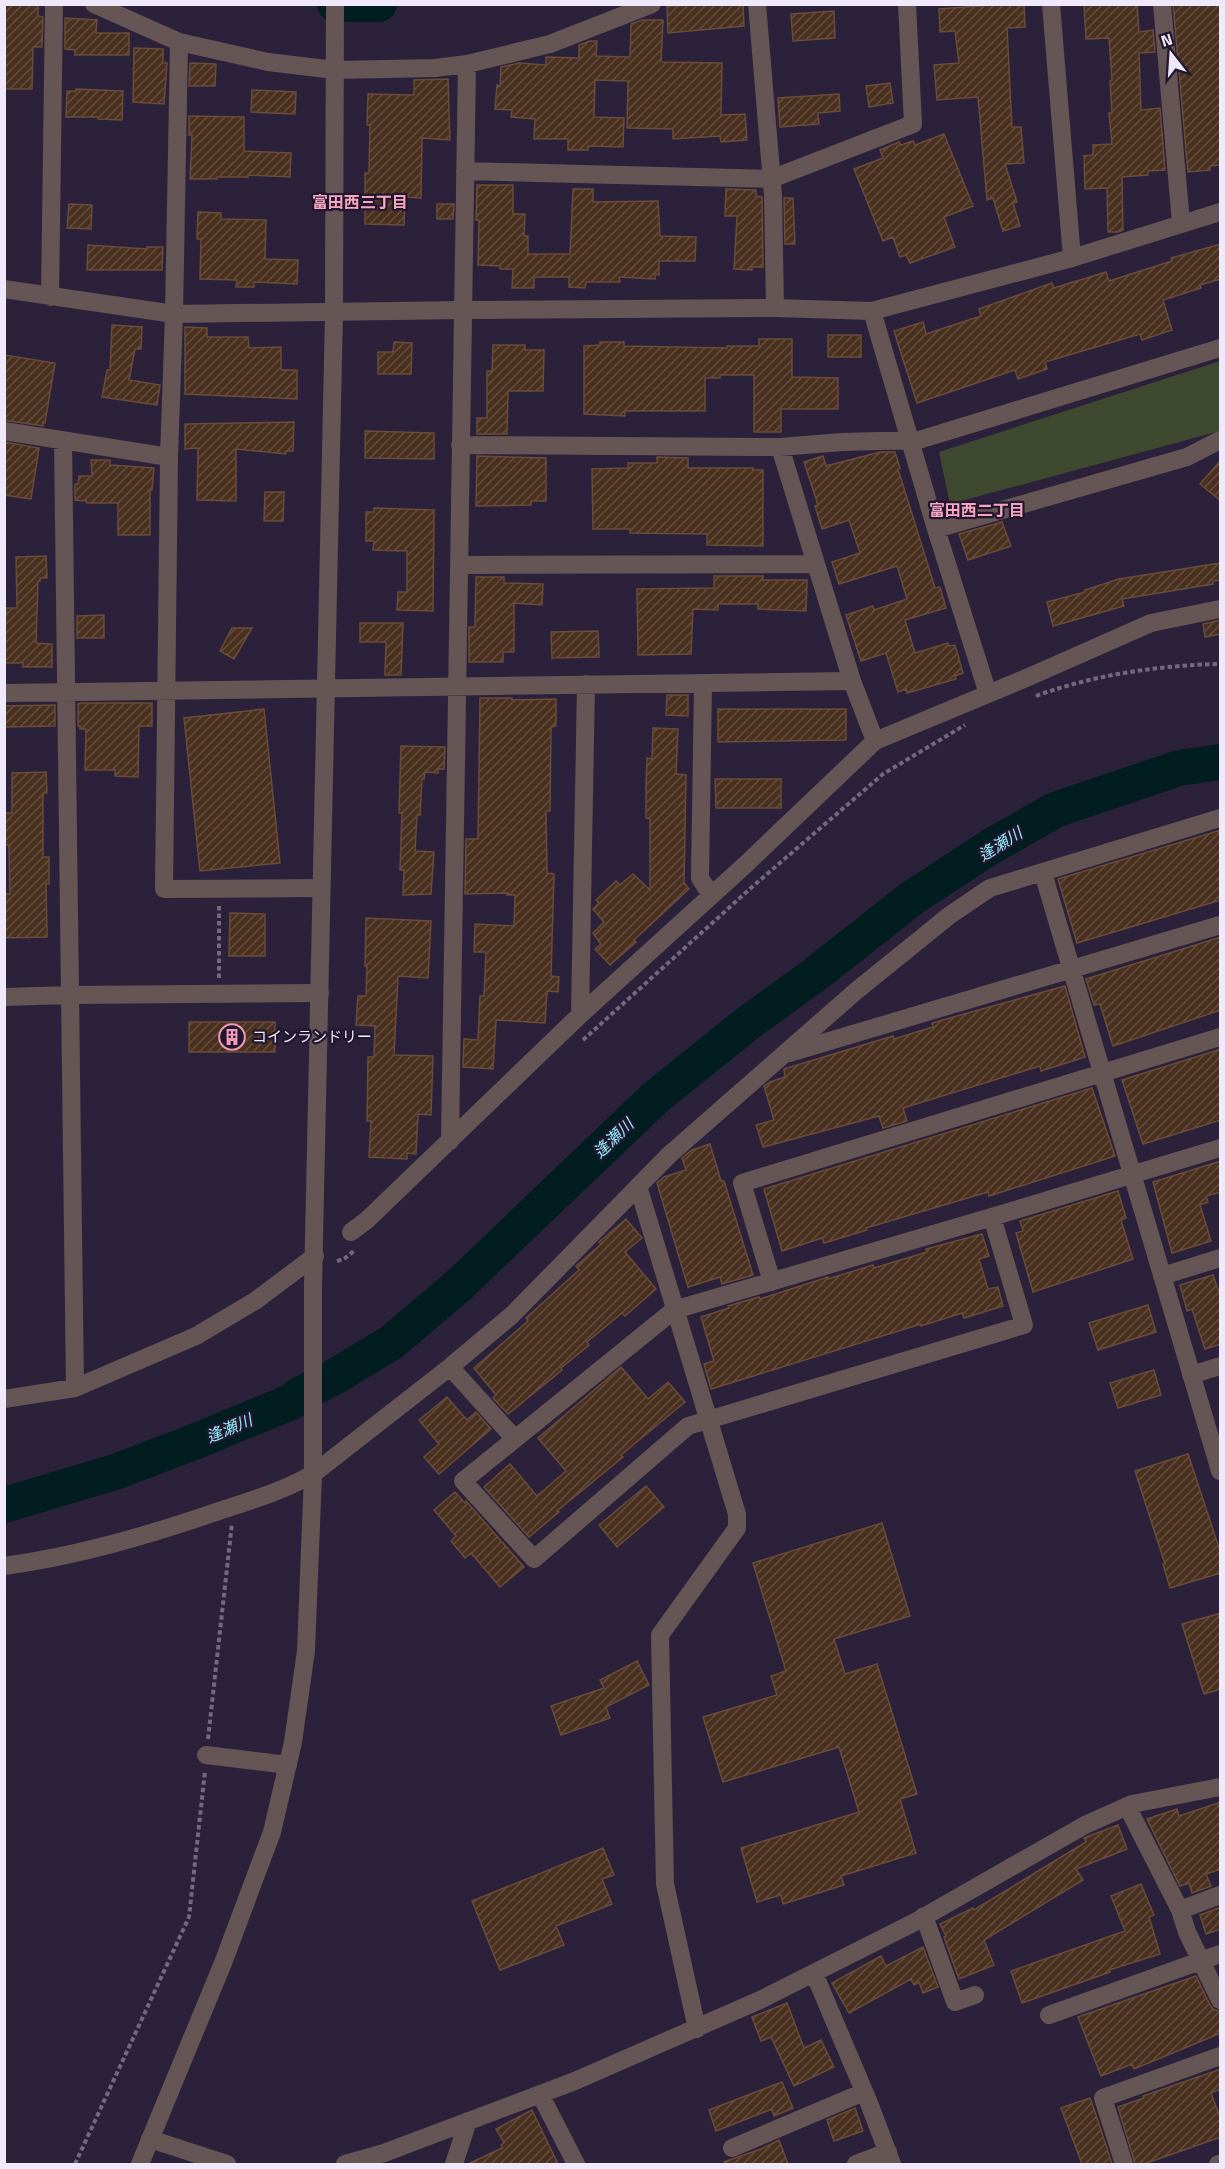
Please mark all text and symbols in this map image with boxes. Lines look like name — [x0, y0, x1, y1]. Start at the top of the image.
north arrow — [1141, 24, 1201, 84]
text: N — [1158, 27, 1175, 53]
district label: 富田西三丁目 — [312, 190, 408, 214]
district label: 富田西二丁目 — [929, 498, 1025, 522]
water label: 逢瀬川 — [973, 820, 1028, 867]
building icon: コインランドリー — [217, 1022, 247, 1052]
place label: コインランドリー — [252, 1025, 372, 1048]
water label: 逢瀬川 — [587, 1111, 640, 1163]
water label: 逢瀬川 — [202, 1407, 258, 1448]

